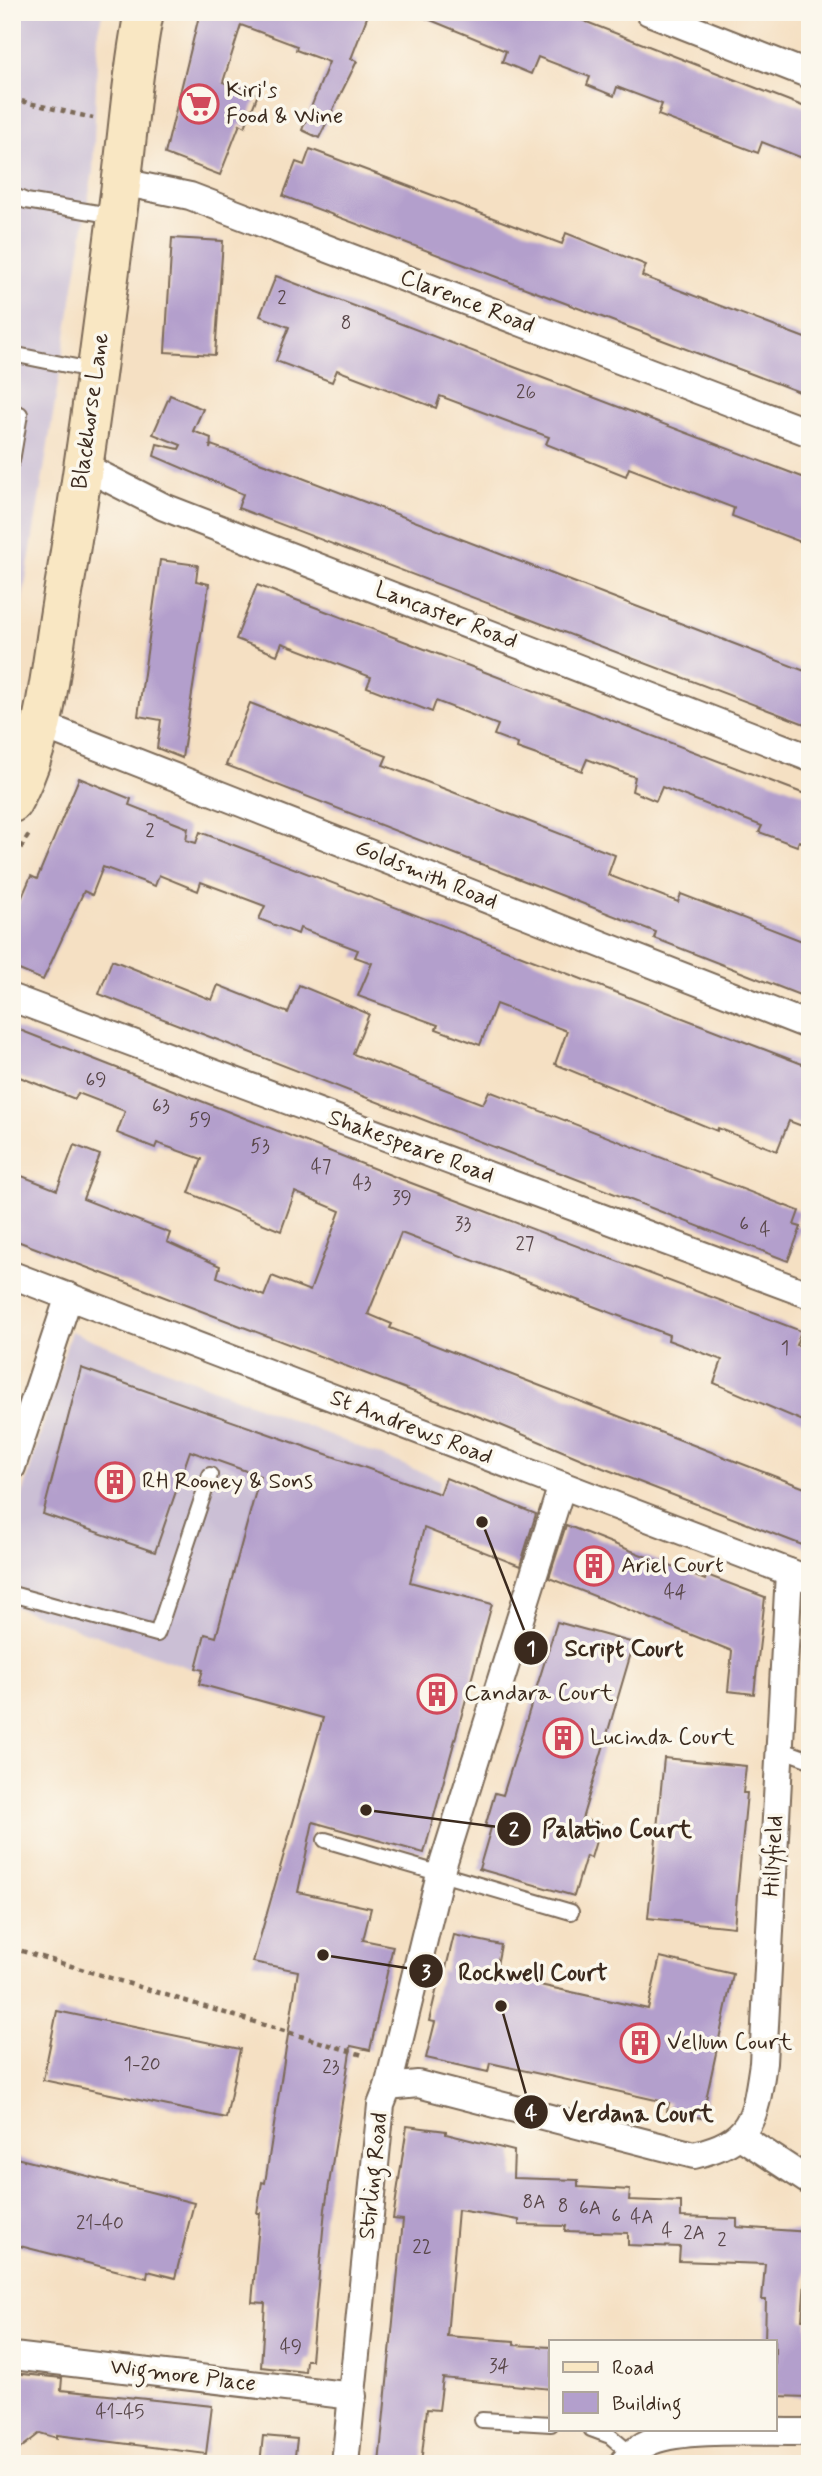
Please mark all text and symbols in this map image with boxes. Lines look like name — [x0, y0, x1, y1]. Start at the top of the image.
place label: Kiri's Food & Wine — [226, 76, 343, 132]
supermarket icon: Kiri's Food & Wine — [178, 83, 220, 125]
street label: Clarence Road — [396, 263, 538, 341]
house number: 2 — [277, 286, 287, 311]
house number: 8 — [341, 311, 351, 336]
street label: Blackhorse Lane — [65, 331, 117, 491]
house number: 26 — [516, 380, 536, 405]
street label: Lancaster Road — [370, 575, 522, 657]
house number: 2 — [145, 819, 155, 844]
street label: Goldsmith Road — [350, 833, 502, 917]
house number: 69 — [85, 1068, 107, 1093]
house number: 63 — [152, 1094, 170, 1119]
street label: Shakespeare Road — [324, 1103, 498, 1191]
house number: 59 — [189, 1108, 211, 1133]
house number: 53 — [250, 1134, 270, 1159]
house number: 47 — [311, 1155, 331, 1180]
house number: 43 — [352, 1171, 372, 1196]
house number: 39 — [392, 1186, 412, 1211]
house number: 33 — [455, 1212, 471, 1237]
house number: 6 — [739, 1212, 749, 1237]
house number: 4 — [759, 1218, 771, 1243]
house number: 27 — [516, 1232, 534, 1257]
house number: 1 — [781, 1336, 789, 1361]
street label: St Andrews Road — [326, 1383, 496, 1473]
building icon: RH Rooney & Sons — [94, 1461, 136, 1503]
place label: RH Rooney & Sons — [142, 1467, 313, 1497]
building icon: Ariel Court — [573, 1545, 615, 1587]
place label: Ariel Court — [621, 1551, 724, 1581]
house number: 44 — [664, 1580, 686, 1605]
callout: Script Court — [513, 1625, 700, 1670]
text: Script Court — [565, 1634, 684, 1665]
text: 1 — [526, 1635, 536, 1663]
building icon: Candara Court — [416, 1673, 458, 1715]
place label: Candara Court — [464, 1679, 614, 1709]
building icon: Lucinda Court — [542, 1717, 584, 1759]
place label: Lucinda Court — [590, 1723, 735, 1753]
callout: Palatino Court — [496, 1806, 704, 1851]
text: Palatino Court — [542, 1815, 693, 1846]
street label: Hillyfield — [757, 1815, 791, 1897]
text: 2 — [509, 1816, 520, 1844]
callout: Rockwell Court — [409, 1949, 621, 1994]
text: Rockwell Court — [458, 1958, 608, 1989]
text: 3 — [421, 1959, 431, 1987]
building icon: Vellum Court — [619, 2022, 661, 2064]
place label: Vellum Court — [667, 2028, 793, 2058]
house number: 1-20 — [123, 2052, 161, 2077]
house number: 23 — [322, 2055, 340, 2080]
callout: Verdana Court — [514, 2090, 727, 2135]
text: Verdana Court — [562, 2099, 714, 2130]
text: 4 — [525, 2100, 538, 2128]
street label: Stirling Road — [352, 2111, 398, 2241]
house number: 8A — [522, 2190, 546, 2215]
house number: 8 — [558, 2194, 568, 2219]
house number: 6A — [579, 2196, 601, 2221]
house number: 6 — [611, 2204, 621, 2229]
house number: 4A — [630, 2205, 654, 2230]
house number: 21-40 — [76, 2211, 124, 2236]
house number: 4 — [661, 2219, 673, 2244]
house number: 2A — [683, 2221, 705, 2246]
house number: 2 — [717, 2228, 727, 2253]
house number: 22 — [412, 2235, 432, 2260]
house number: 49 — [280, 2335, 302, 2360]
legend — [549, 2340, 776, 2430]
street label: Wigmore Place — [108, 2352, 258, 2402]
house number: 34 — [489, 2354, 509, 2379]
text: Road — [612, 2354, 654, 2382]
text: Building — [612, 2390, 682, 2420]
house number: 41-45 — [96, 2400, 144, 2425]

